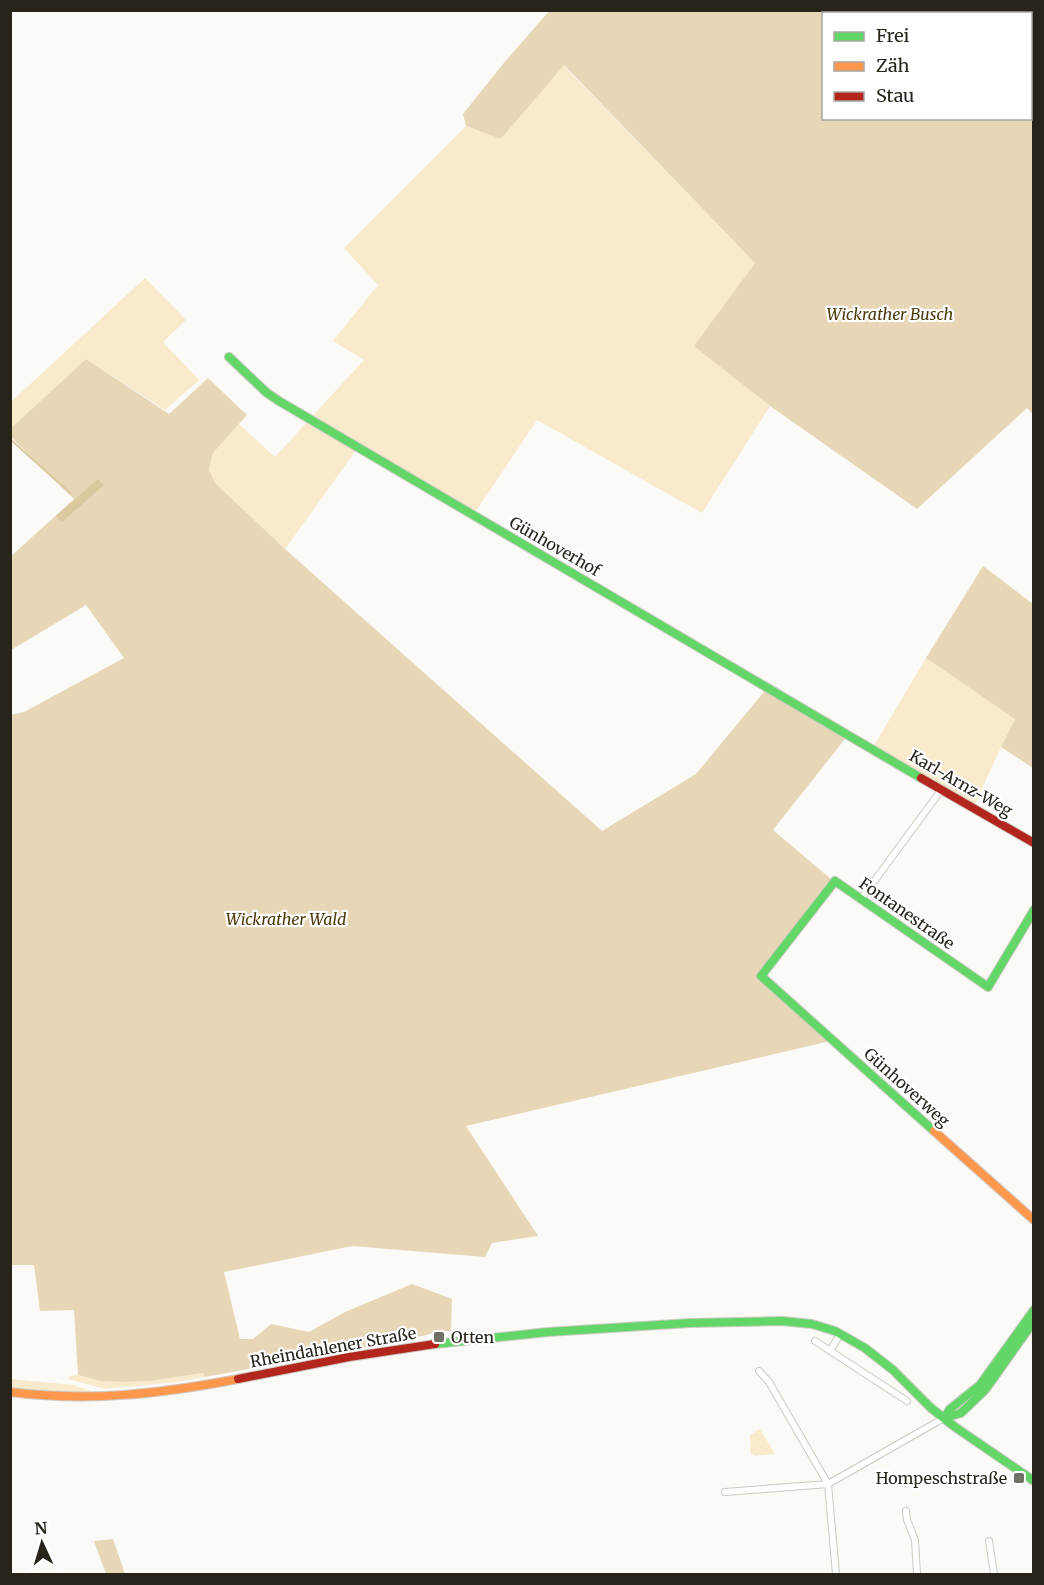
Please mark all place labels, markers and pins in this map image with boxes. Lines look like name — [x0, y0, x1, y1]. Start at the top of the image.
place label: Otten — [451, 1327, 494, 1347]
marker: Otten — [432, 1330, 446, 1344]
place label: Hompeschstraße — [876, 1468, 1007, 1488]
marker: Hompeschstraße — [1012, 1471, 1026, 1485]

